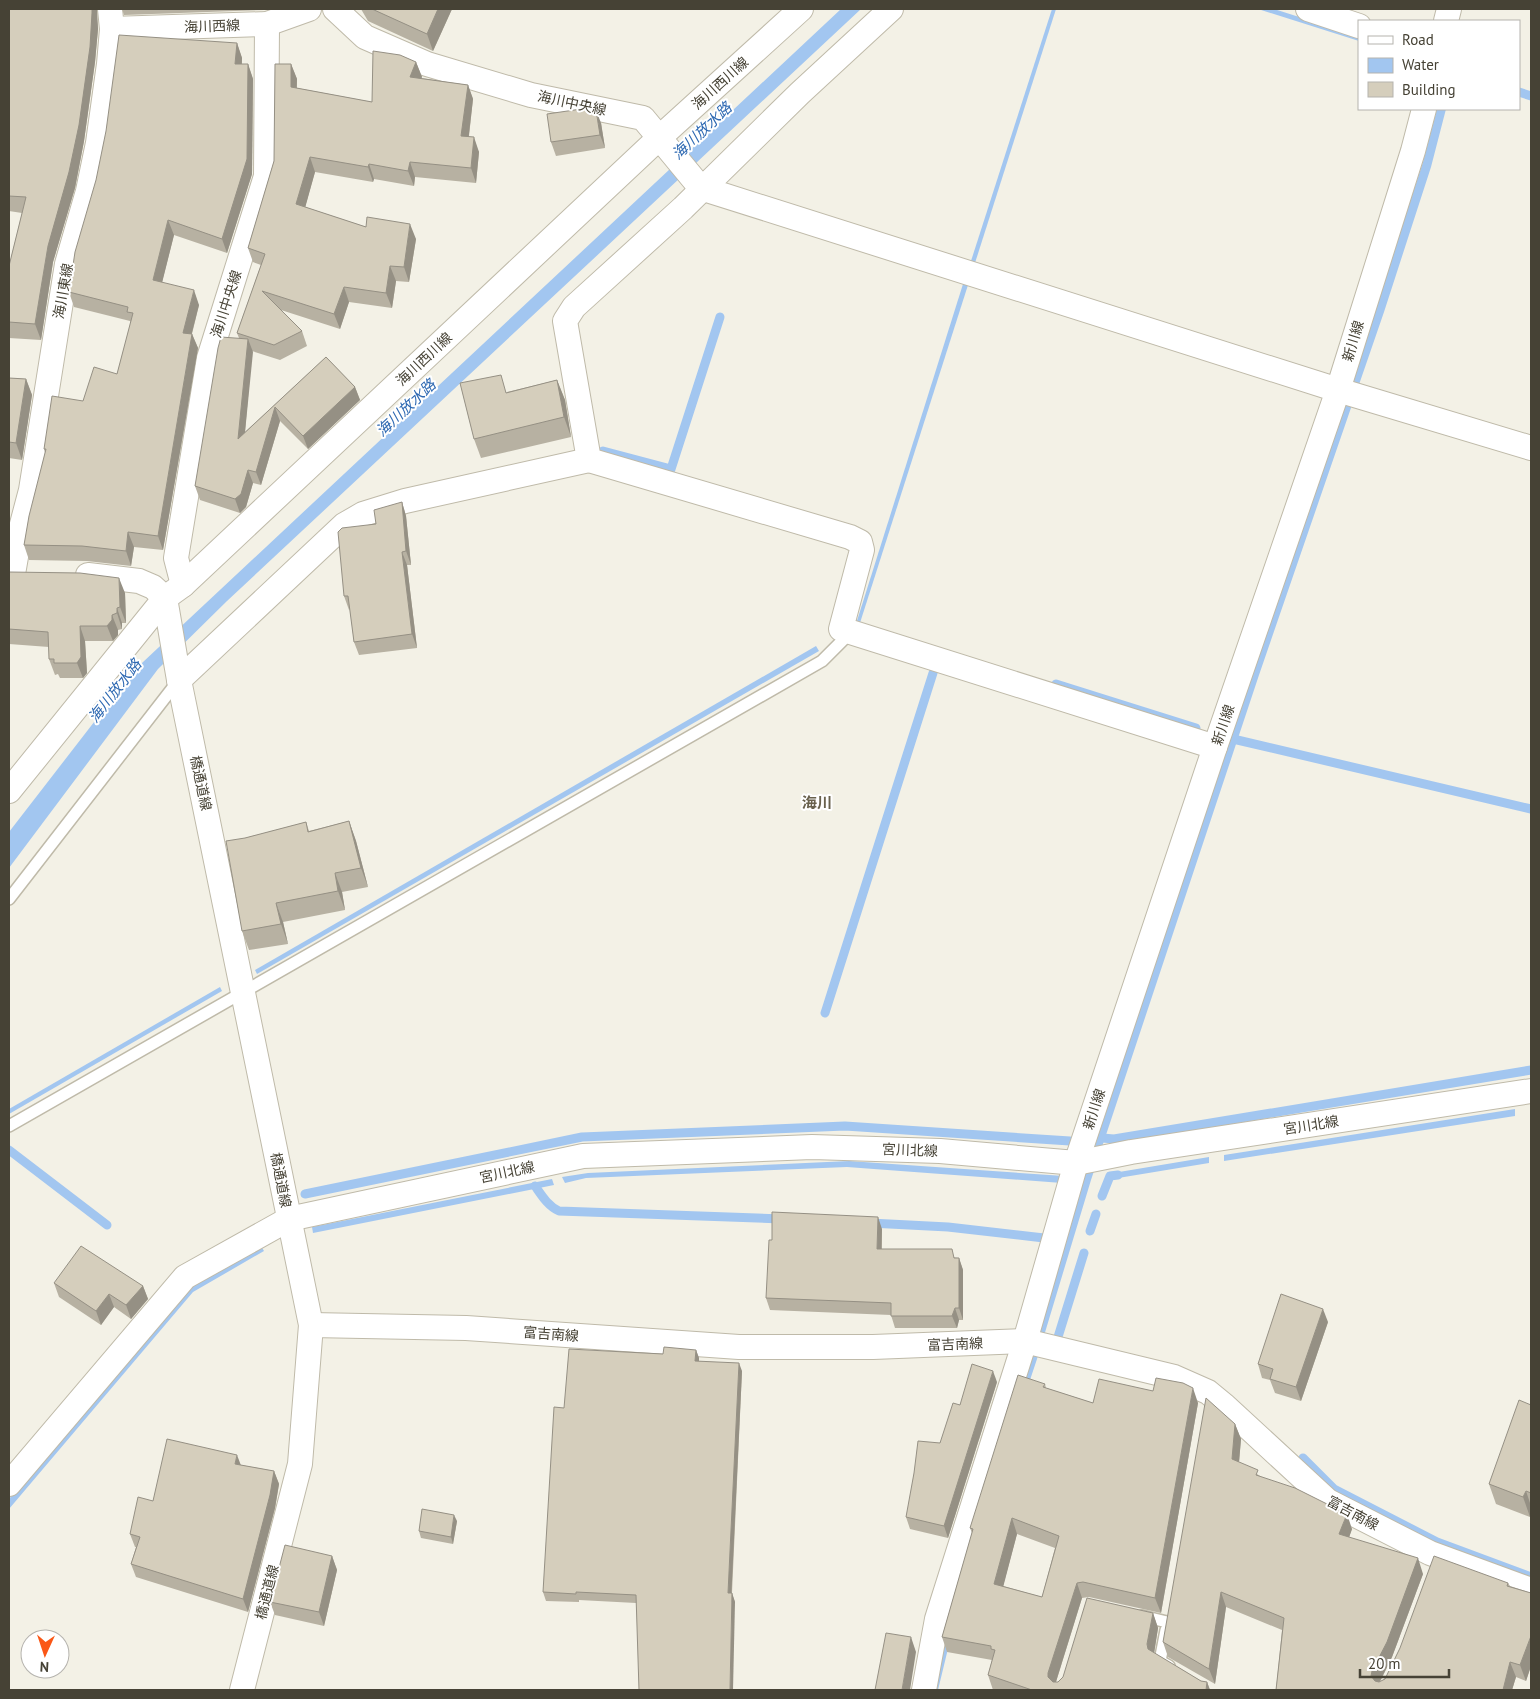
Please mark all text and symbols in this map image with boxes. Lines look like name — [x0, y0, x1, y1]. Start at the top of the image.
street label: 海川西線 — [184, 16, 240, 36]
legend — [1358, 20, 1520, 110]
text: Road — [1402, 30, 1434, 49]
street label: 海川西川線 — [688, 53, 752, 113]
text: Water — [1402, 55, 1439, 74]
text: Building — [1402, 80, 1456, 99]
street label: 海川中央線 — [536, 87, 608, 119]
water label: 海川放水路 — [668, 97, 737, 163]
street label: 海川東線 — [49, 262, 77, 320]
street label: 海川中央線 — [207, 268, 245, 340]
street label: 新川線 — [1338, 318, 1368, 364]
street label: 海川西川線 — [392, 329, 456, 389]
water label: 海川放水路 — [372, 374, 441, 440]
water label: 海川放水路 — [84, 654, 146, 726]
street label: 新川線 — [1208, 702, 1238, 748]
street label: 橋通道線 — [186, 754, 216, 812]
district label: 海川 — [802, 793, 832, 812]
street label: 新川線 — [1079, 1086, 1109, 1132]
street label: 宮川北線 — [1282, 1112, 1340, 1138]
street label: 宮川北線 — [882, 1140, 938, 1160]
street label: 橋通道線 — [267, 1151, 295, 1209]
street label: 宮川北線 — [478, 1157, 536, 1187]
street label: 富吉南線 — [522, 1323, 580, 1345]
street label: 富吉南線 — [927, 1334, 983, 1354]
street label: 富吉南線 — [1324, 1492, 1382, 1534]
street label: 橋通道線 — [251, 1563, 283, 1621]
north arrow — [20, 1629, 70, 1679]
scale bar — [1360, 1646, 1449, 1678]
text: 20 m — [1368, 1654, 1401, 1673]
text: N — [39, 1658, 49, 1676]

